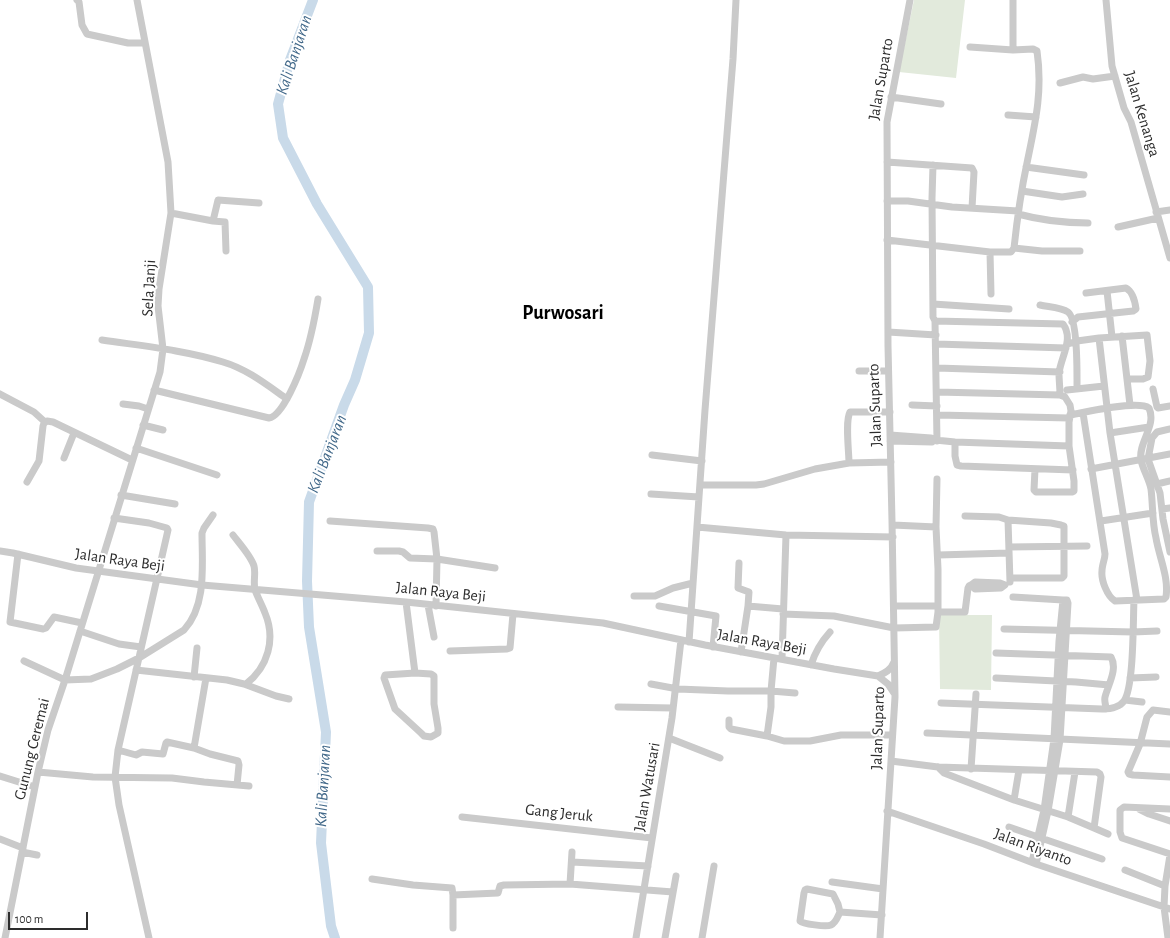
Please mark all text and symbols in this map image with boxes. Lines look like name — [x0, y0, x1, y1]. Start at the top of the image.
water label: Kali Banjaran — [272, 13, 316, 97]
street label: Jalan Suparto — [864, 36, 898, 122]
street label: Jalan Kenanga — [1120, 69, 1164, 159]
street label: Sela Janji — [138, 259, 160, 317]
district label: Purwosari — [522, 301, 604, 325]
street label: Jalan Suparto — [864, 363, 886, 447]
water label: Kali Banjaran — [303, 412, 351, 496]
street label: Jalan Raya Beji — [74, 544, 166, 576]
street label: Jalan Raya Beji — [395, 578, 487, 606]
street label: Jalan Raya Beji — [716, 625, 808, 659]
street label: Jalan Suparto — [867, 686, 889, 770]
street label: Gunung Ceremai — [10, 696, 54, 802]
street label: Jalan Watusari — [630, 741, 664, 833]
water label: Kali Banjaran — [311, 744, 335, 828]
street label: Gang Jeruk — [524, 800, 594, 826]
street label: Jalan Riyanto — [991, 824, 1075, 870]
scale bar — [10, 904, 90, 930]
text: 100 m — [15, 913, 43, 925]

